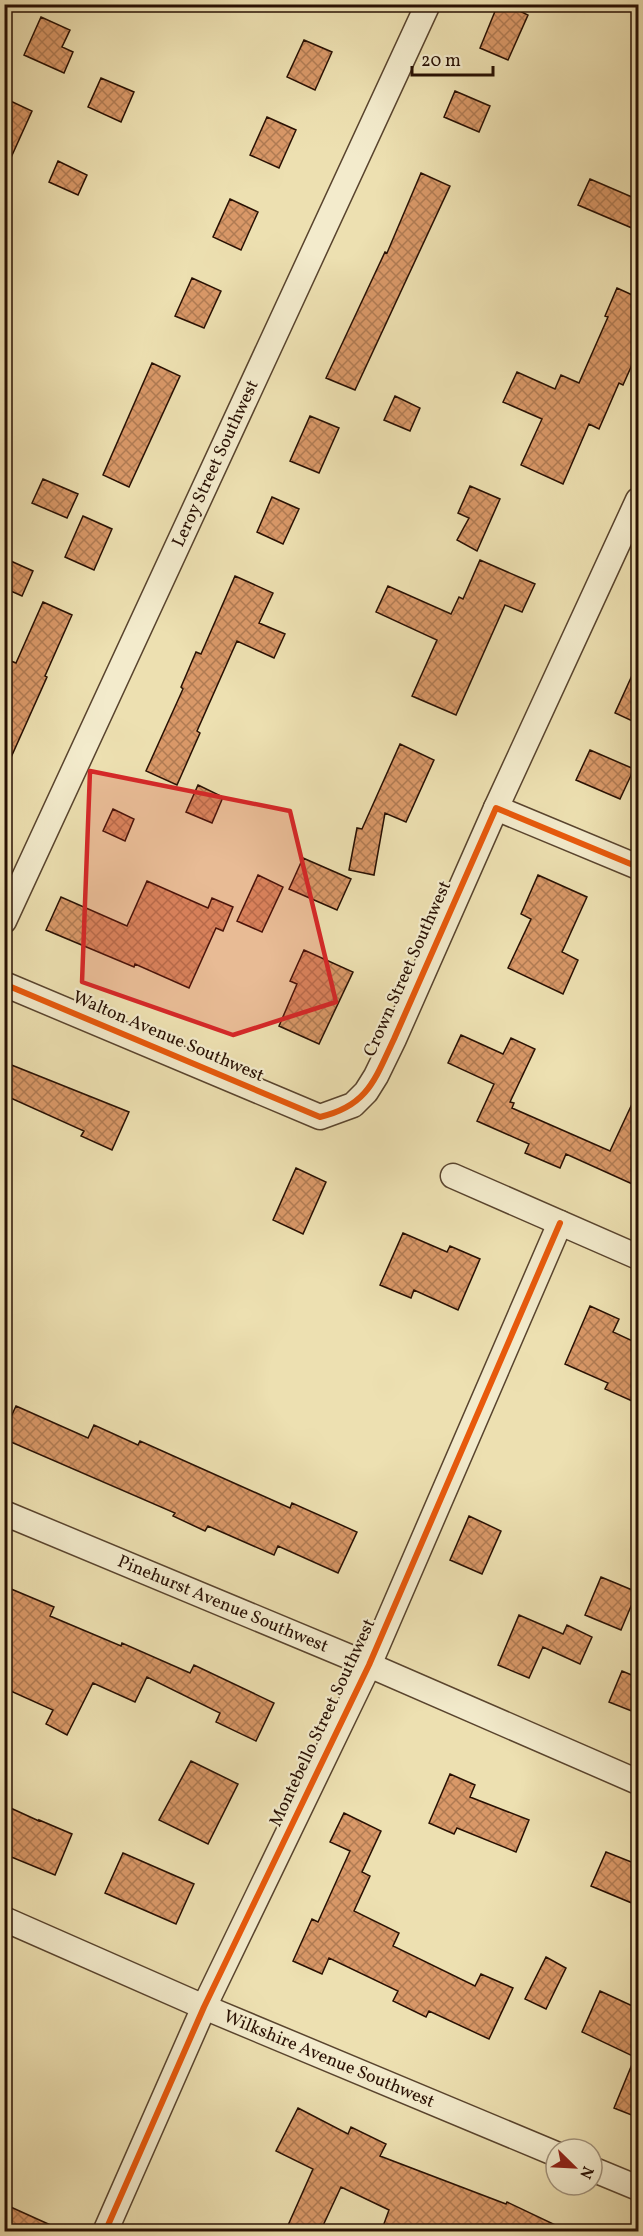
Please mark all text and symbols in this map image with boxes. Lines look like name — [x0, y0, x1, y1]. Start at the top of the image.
scale bar — [412, 39, 493, 77]
text: 20 m — [421, 49, 461, 74]
street label: Leroy Street Southwest — [166, 376, 265, 551]
street label: Crown Street Southwest — [358, 877, 458, 1061]
street label: Walton Avenue Southwest — [68, 985, 268, 1089]
street label: Pinehurst Avenue Southwest — [114, 1549, 332, 1659]
street label: Montebello Street Southwest — [264, 1615, 382, 1831]
street label: Wilkshire Avenue Southwest — [220, 2004, 438, 2114]
north arrow — [544, 2137, 604, 2197]
text: N — [573, 2163, 598, 2182]

